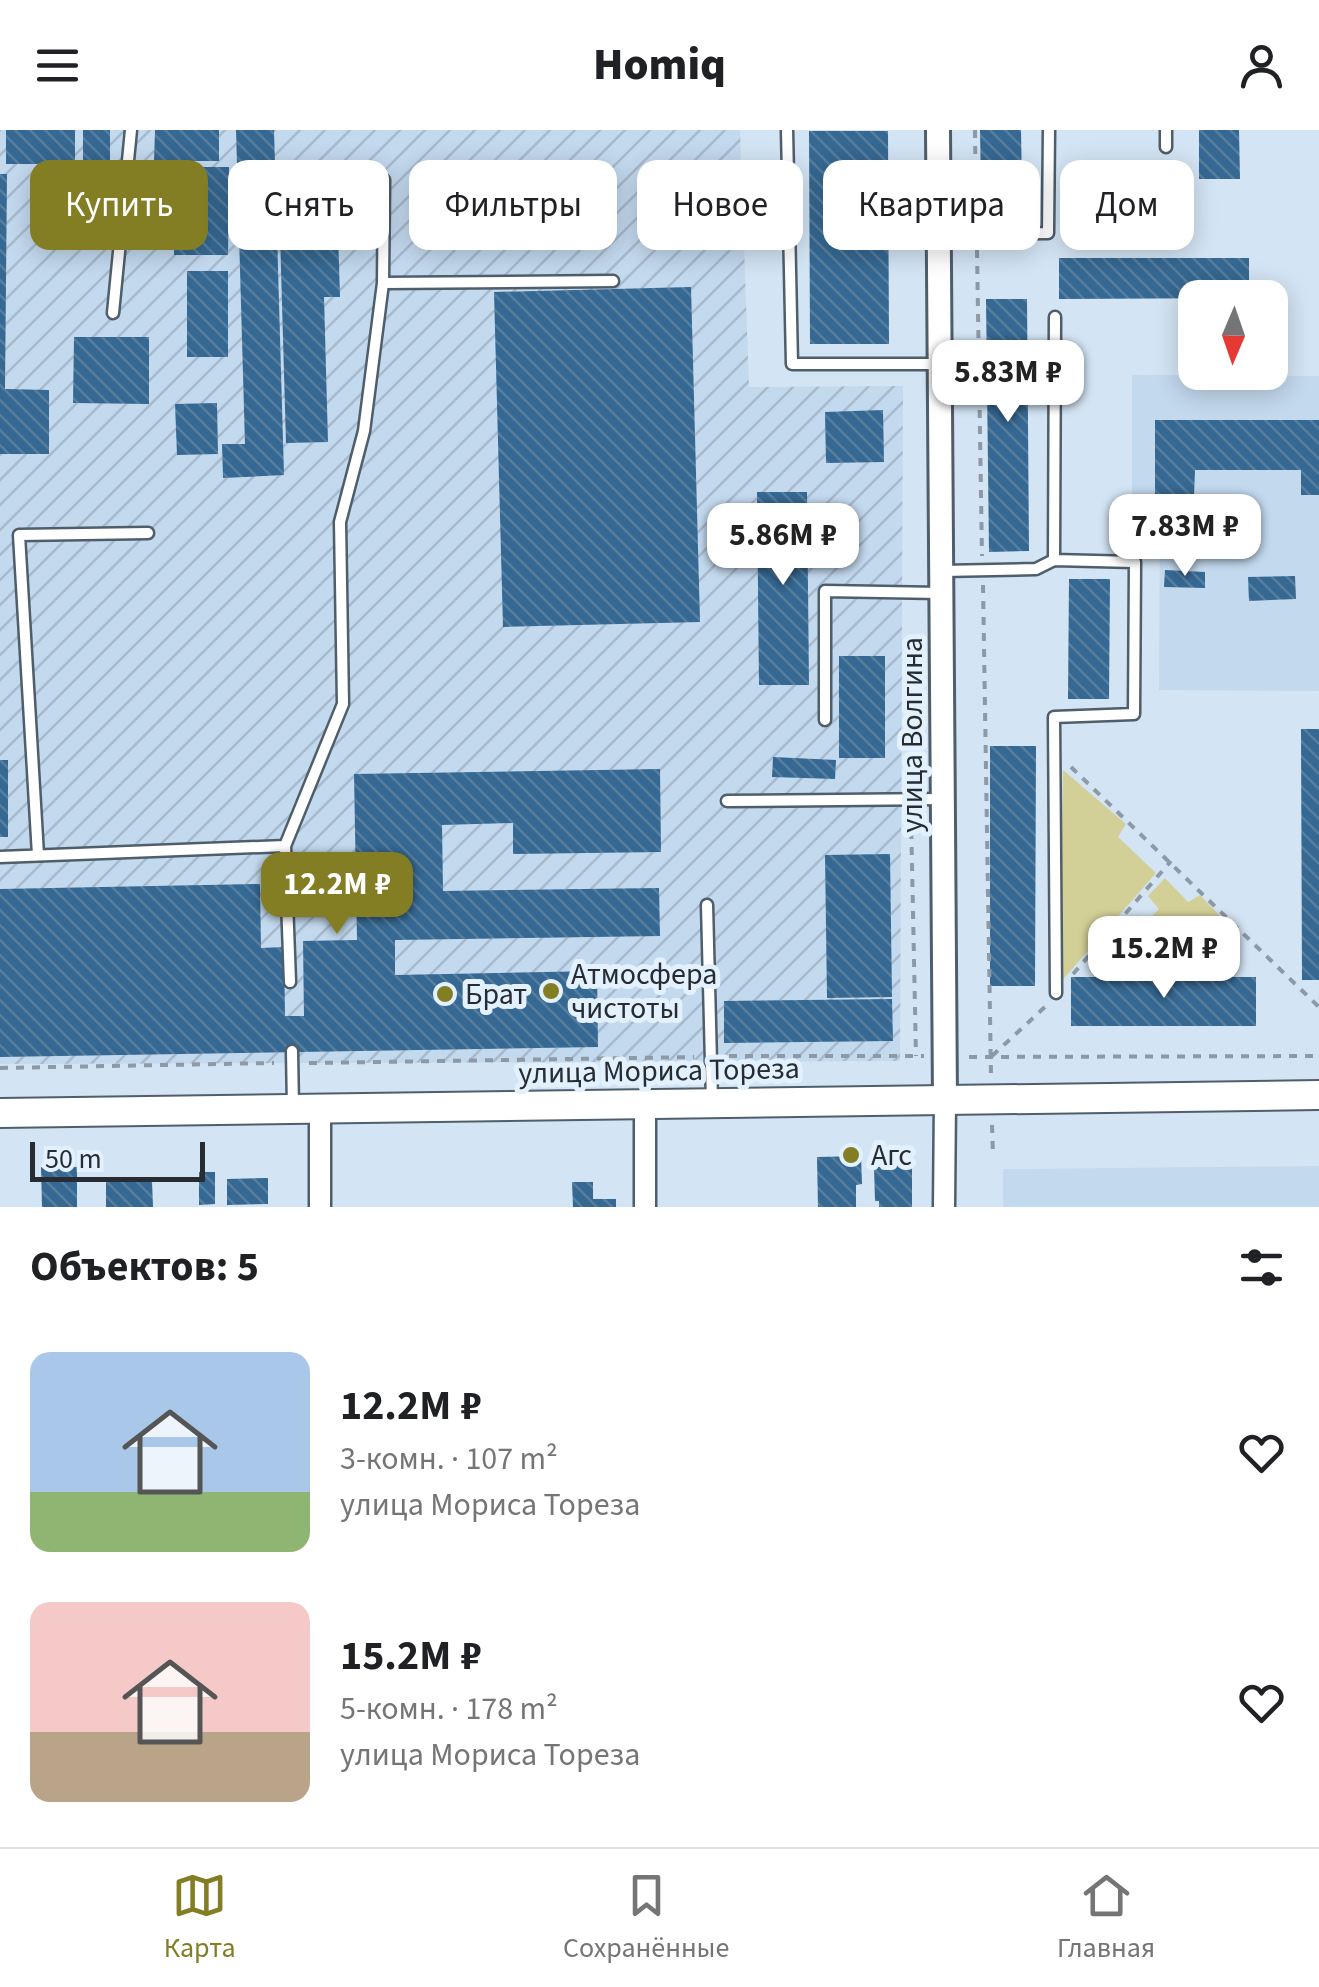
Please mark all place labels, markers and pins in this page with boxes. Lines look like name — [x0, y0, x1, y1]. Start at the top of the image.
pin: 5.83M ₽ — [916, 340, 1100, 425]
pin: 7.83M ₽ — [1093, 494, 1277, 579]
pin: 5.86M ₽ — [691, 503, 875, 588]
pin: 12.2M ₽ — [245, 852, 429, 937]
pin: 15.2M ₽ — [1072, 916, 1256, 1001]
place label: Атмосфера чистоты — [571, 953, 717, 1030]
place label: Брат — [465, 973, 527, 1016]
marker: Атмосфера чистоты — [540, 980, 562, 1002]
marker: Брат — [434, 983, 456, 1005]
place label: Агс — [871, 1134, 912, 1177]
marker: Агс — [840, 1144, 862, 1166]

